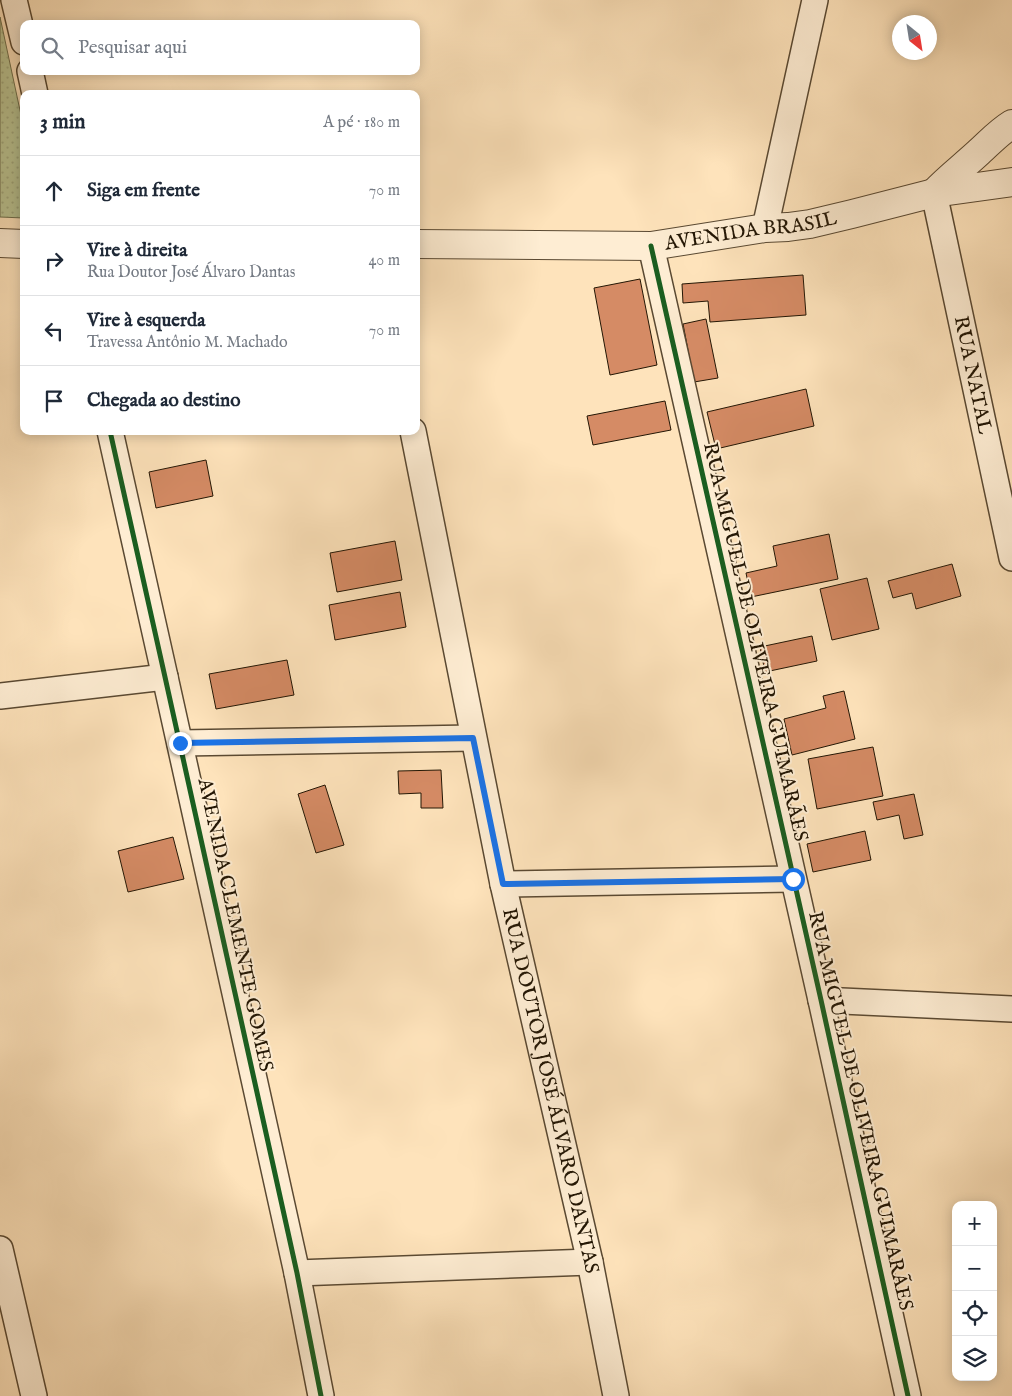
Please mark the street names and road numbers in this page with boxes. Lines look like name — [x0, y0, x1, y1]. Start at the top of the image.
street label: AVENIDA BRASIL — [662, 205, 840, 256]
street label: RUA NATAL — [948, 314, 998, 437]
street label: RUA MIGUEL DE OLIVEIRA GUIMARÃES — [697, 440, 813, 844]
street label: AVENIDA CLEMENTE GOMES — [191, 775, 278, 1074]
street label: RUA DOUTOR JOSÉ ÁLVARO DANTAS — [496, 906, 604, 1276]
street label: RUA MIGUEL DE OLIVEIRA GUIMARÃES — [802, 909, 918, 1313]

